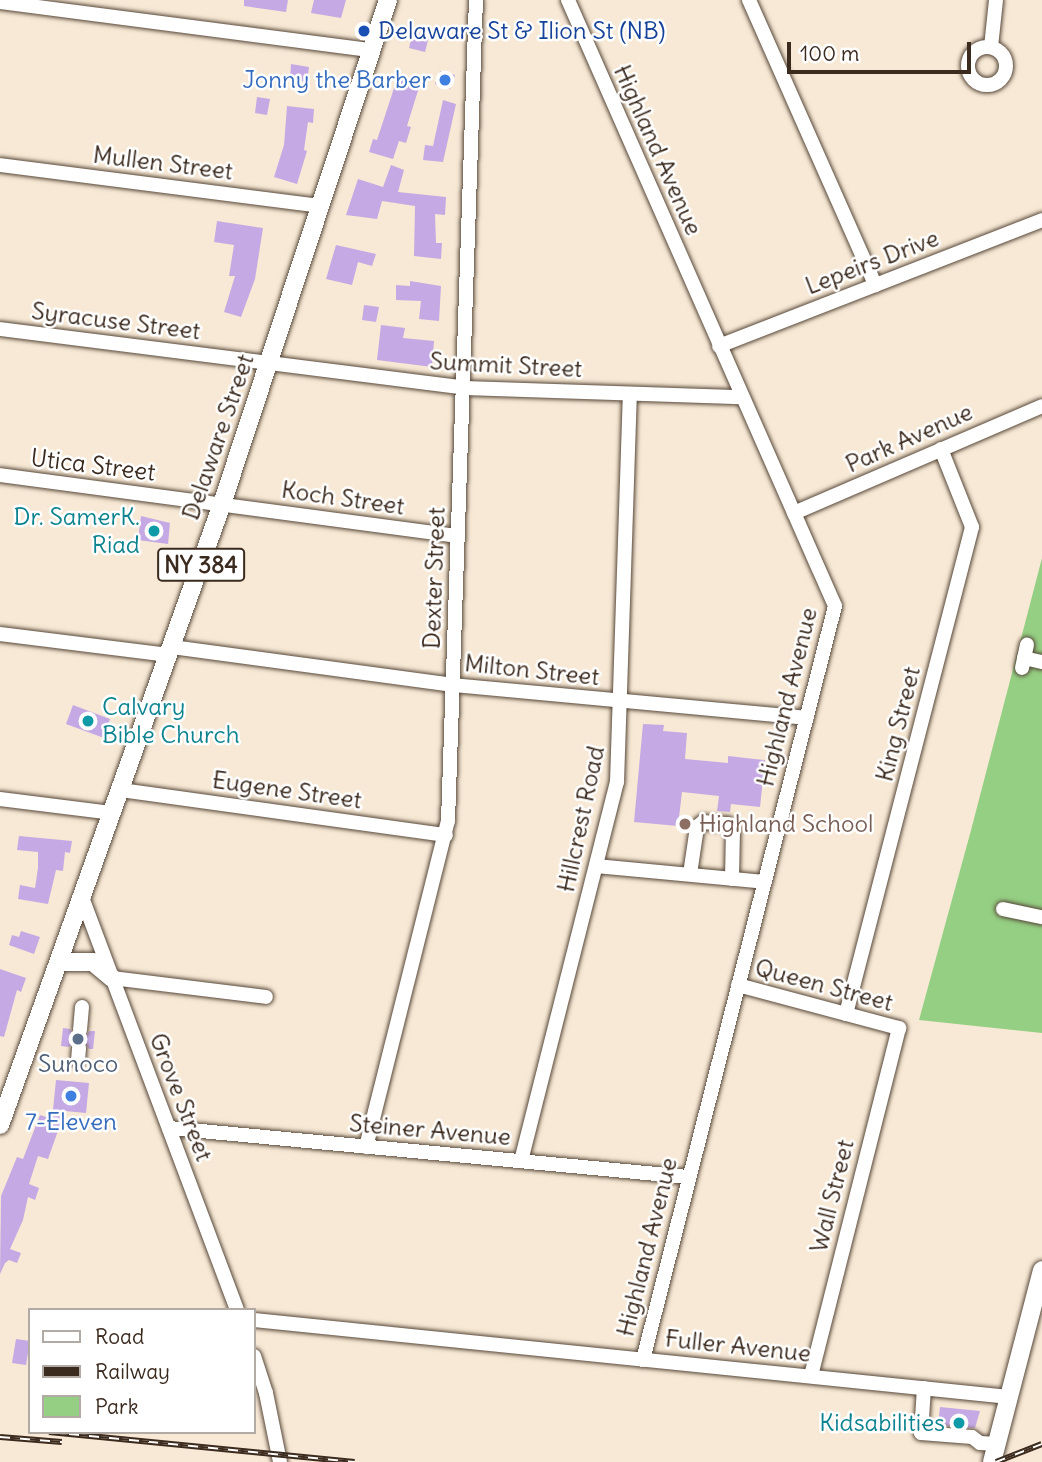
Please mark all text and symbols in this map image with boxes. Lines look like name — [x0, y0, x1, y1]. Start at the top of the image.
place label: Delaware St & Ilion St (NB) — [378, 17, 666, 45]
marker: Delaware St & Ilion St (NB) — [356, 23, 372, 39]
scale bar — [790, 28, 974, 72]
text: 100 m — [800, 40, 859, 67]
street label: Highland Avenue — [608, 61, 708, 239]
place label: Jonny the Barber — [243, 66, 431, 94]
marker: Jonny the Barber — [437, 72, 453, 88]
street label: Mullen Street — [91, 140, 235, 186]
street label: Lepeirs Drive — [801, 223, 943, 301]
street label: Syracuse Street — [30, 296, 202, 346]
street label: Summit Street — [429, 347, 583, 383]
street label: Delaware Street — [176, 350, 260, 524]
street label: Park Avenue — [841, 397, 977, 479]
street label: Utica Street — [29, 443, 157, 487]
street label: Koch Street — [280, 475, 406, 521]
place label: Dr. SamerK. Riad — [13, 503, 140, 559]
street label: Dexter Street — [417, 507, 451, 649]
marker: Dr. SamerK. Riad — [146, 523, 162, 539]
road number: NY 384 — [156, 545, 246, 584]
street label: Highland Avenue — [751, 605, 823, 789]
street label: Milton Street — [463, 649, 601, 691]
street label: King Street — [870, 664, 926, 784]
place label: Calvary Bible Church — [102, 693, 240, 749]
marker: Calvary Bible Church — [80, 713, 96, 729]
street label: Hillcrest Road — [551, 743, 611, 895]
street label: Eugene Street — [210, 765, 364, 815]
place label: Highland School — [699, 810, 873, 838]
marker: Highland School — [677, 816, 693, 832]
street label: Queen Street — [752, 953, 896, 1017]
street label: Grove Street — [143, 1029, 219, 1165]
marker: Sunoco — [70, 1031, 86, 1047]
place label: Sunoco — [38, 1050, 118, 1078]
marker: 7-Eleven — [63, 1088, 79, 1104]
place label: 7-Eleven — [25, 1108, 117, 1136]
street label: Steiner Avenue — [348, 1109, 512, 1151]
street label: Wall Street — [804, 1137, 860, 1255]
street label: Highland Avenue — [611, 1155, 683, 1339]
legend — [28, 1308, 256, 1434]
text: Road — [95, 1323, 144, 1350]
street label: Fuller Avenue — [664, 1324, 812, 1368]
text: Railway — [95, 1358, 170, 1385]
text: Park — [95, 1393, 138, 1420]
place label: Kidsabilities — [819, 1409, 945, 1437]
marker: Kidsabilities — [951, 1415, 967, 1431]

